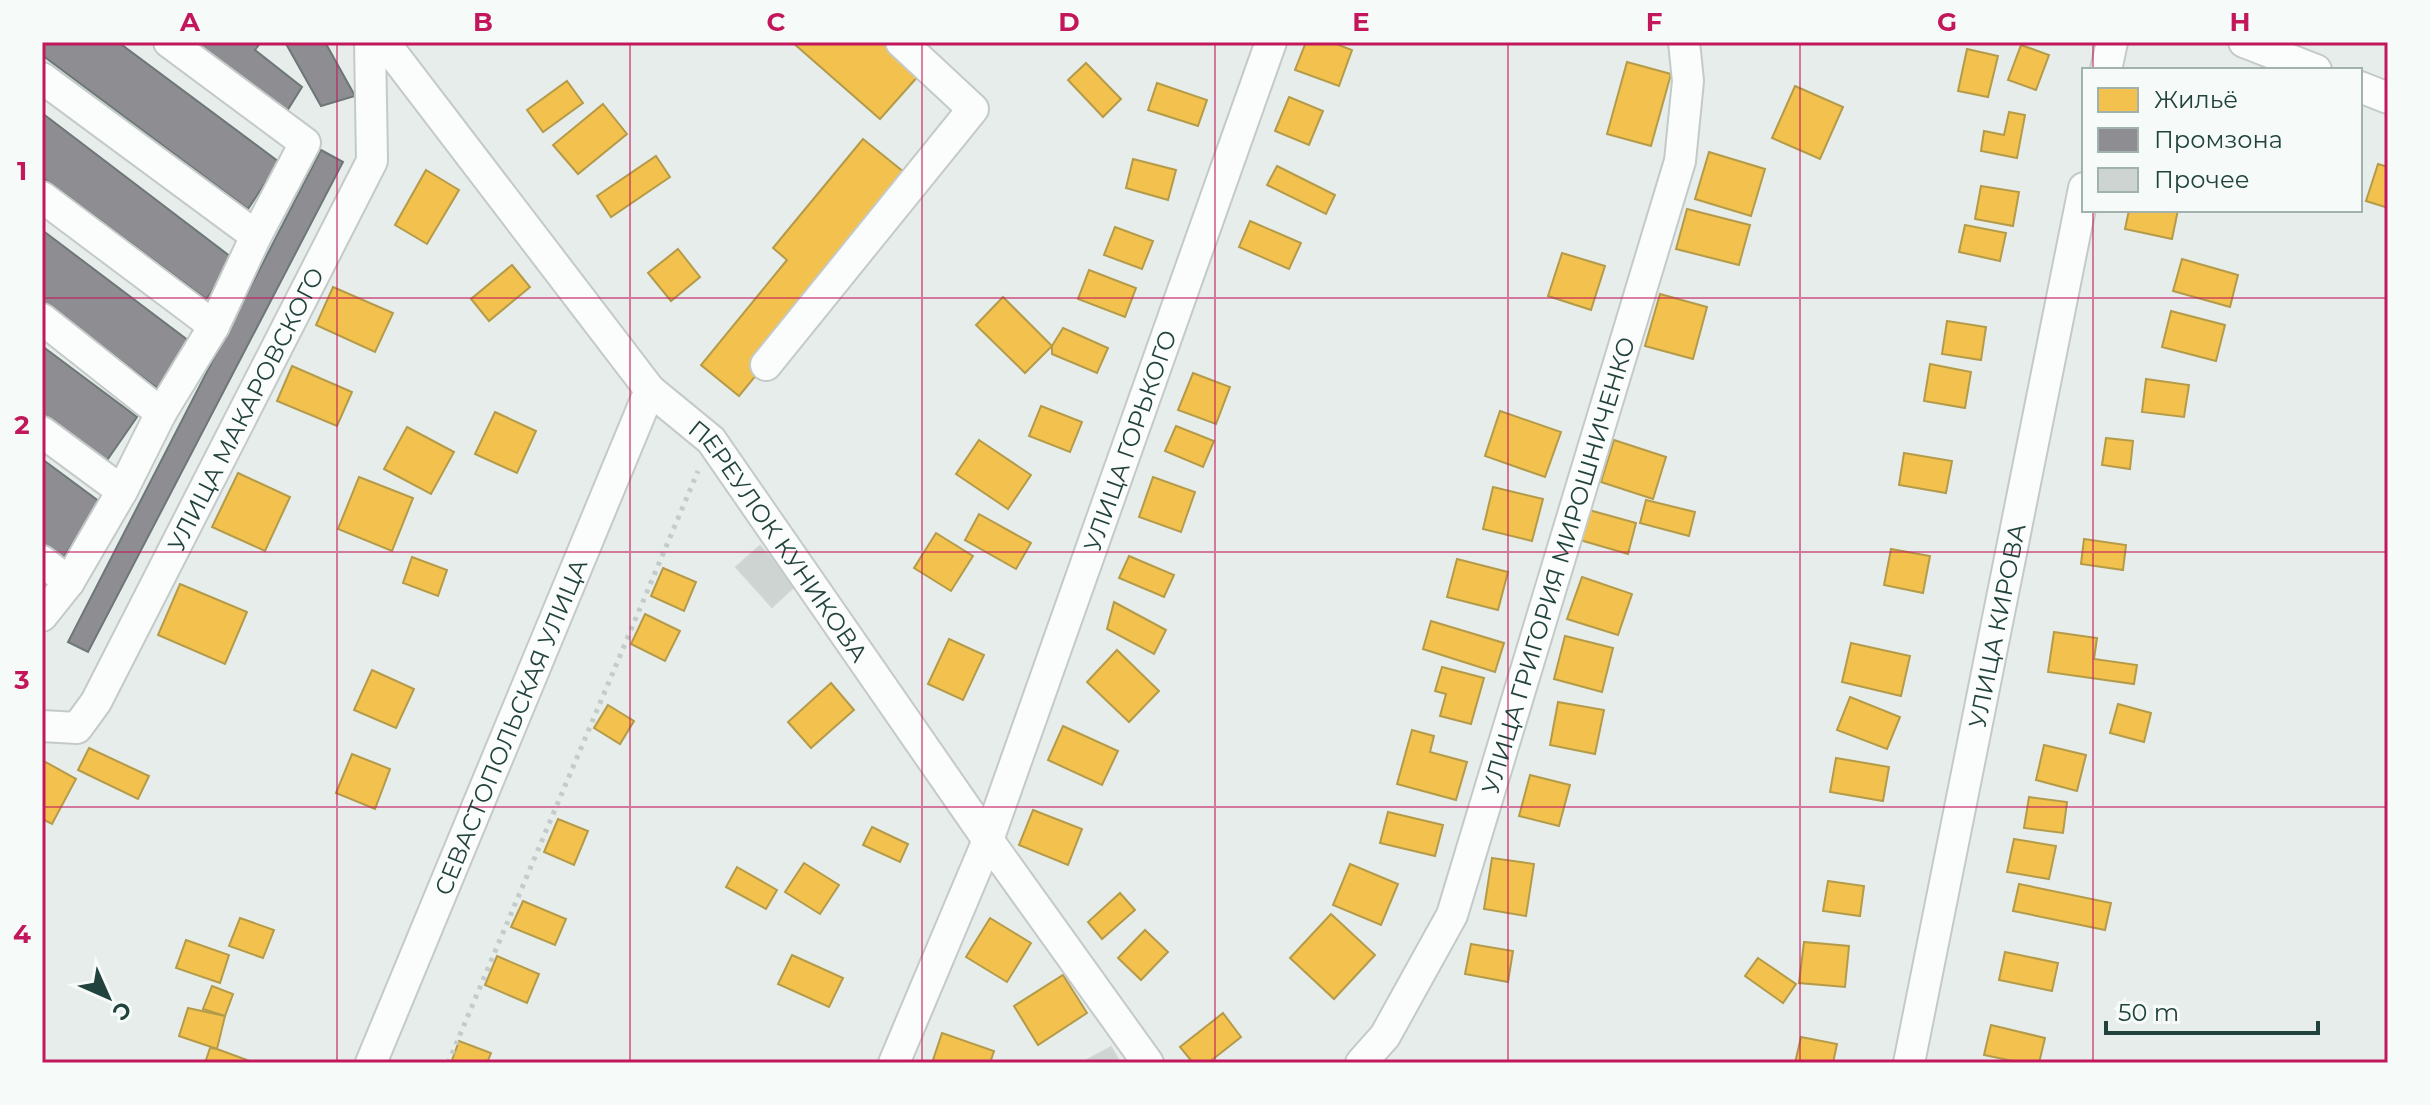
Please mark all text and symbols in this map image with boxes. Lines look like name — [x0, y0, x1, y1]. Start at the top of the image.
text: A — [179, 6, 201, 38]
text: B — [473, 6, 493, 38]
text: C — [767, 6, 786, 38]
text: D — [1058, 6, 1080, 38]
text: E — [1352, 6, 1370, 38]
text: F — [1646, 6, 1662, 38]
text: G — [1937, 6, 1957, 38]
text: H — [2229, 6, 2251, 38]
legend — [2082, 68, 2362, 212]
text: Жильё — [2154, 85, 2238, 114]
text: Промзона — [2154, 125, 2283, 154]
text: 1 — [17, 155, 27, 187]
text: Прочее — [2154, 165, 2250, 194]
street label: УЛИЦА МАКАРОВСКОГО — [161, 262, 330, 556]
street label: УЛИЦА ГОРЬКОГО — [1077, 326, 1182, 555]
street label: УЛИЦА ГРИГОРИЯ МИРОШНИЧЕНКО — [1475, 333, 1641, 797]
text: 2 — [14, 409, 30, 441]
street label: ПЕРЕУЛОК КУНИКОВА — [683, 413, 875, 667]
street label: УЛИЦА КИРОВА — [1962, 521, 2031, 730]
street label: СЕВАСТОПОЛЬСКАЯ УЛИЦА — [428, 554, 593, 899]
text: 3 — [13, 664, 30, 696]
text: 4 — [13, 918, 31, 950]
north arrow — [68, 957, 148, 1037]
scale bar — [2106, 985, 2318, 1035]
text: С — [107, 996, 137, 1026]
text: 50 m — [2118, 998, 2179, 1027]

